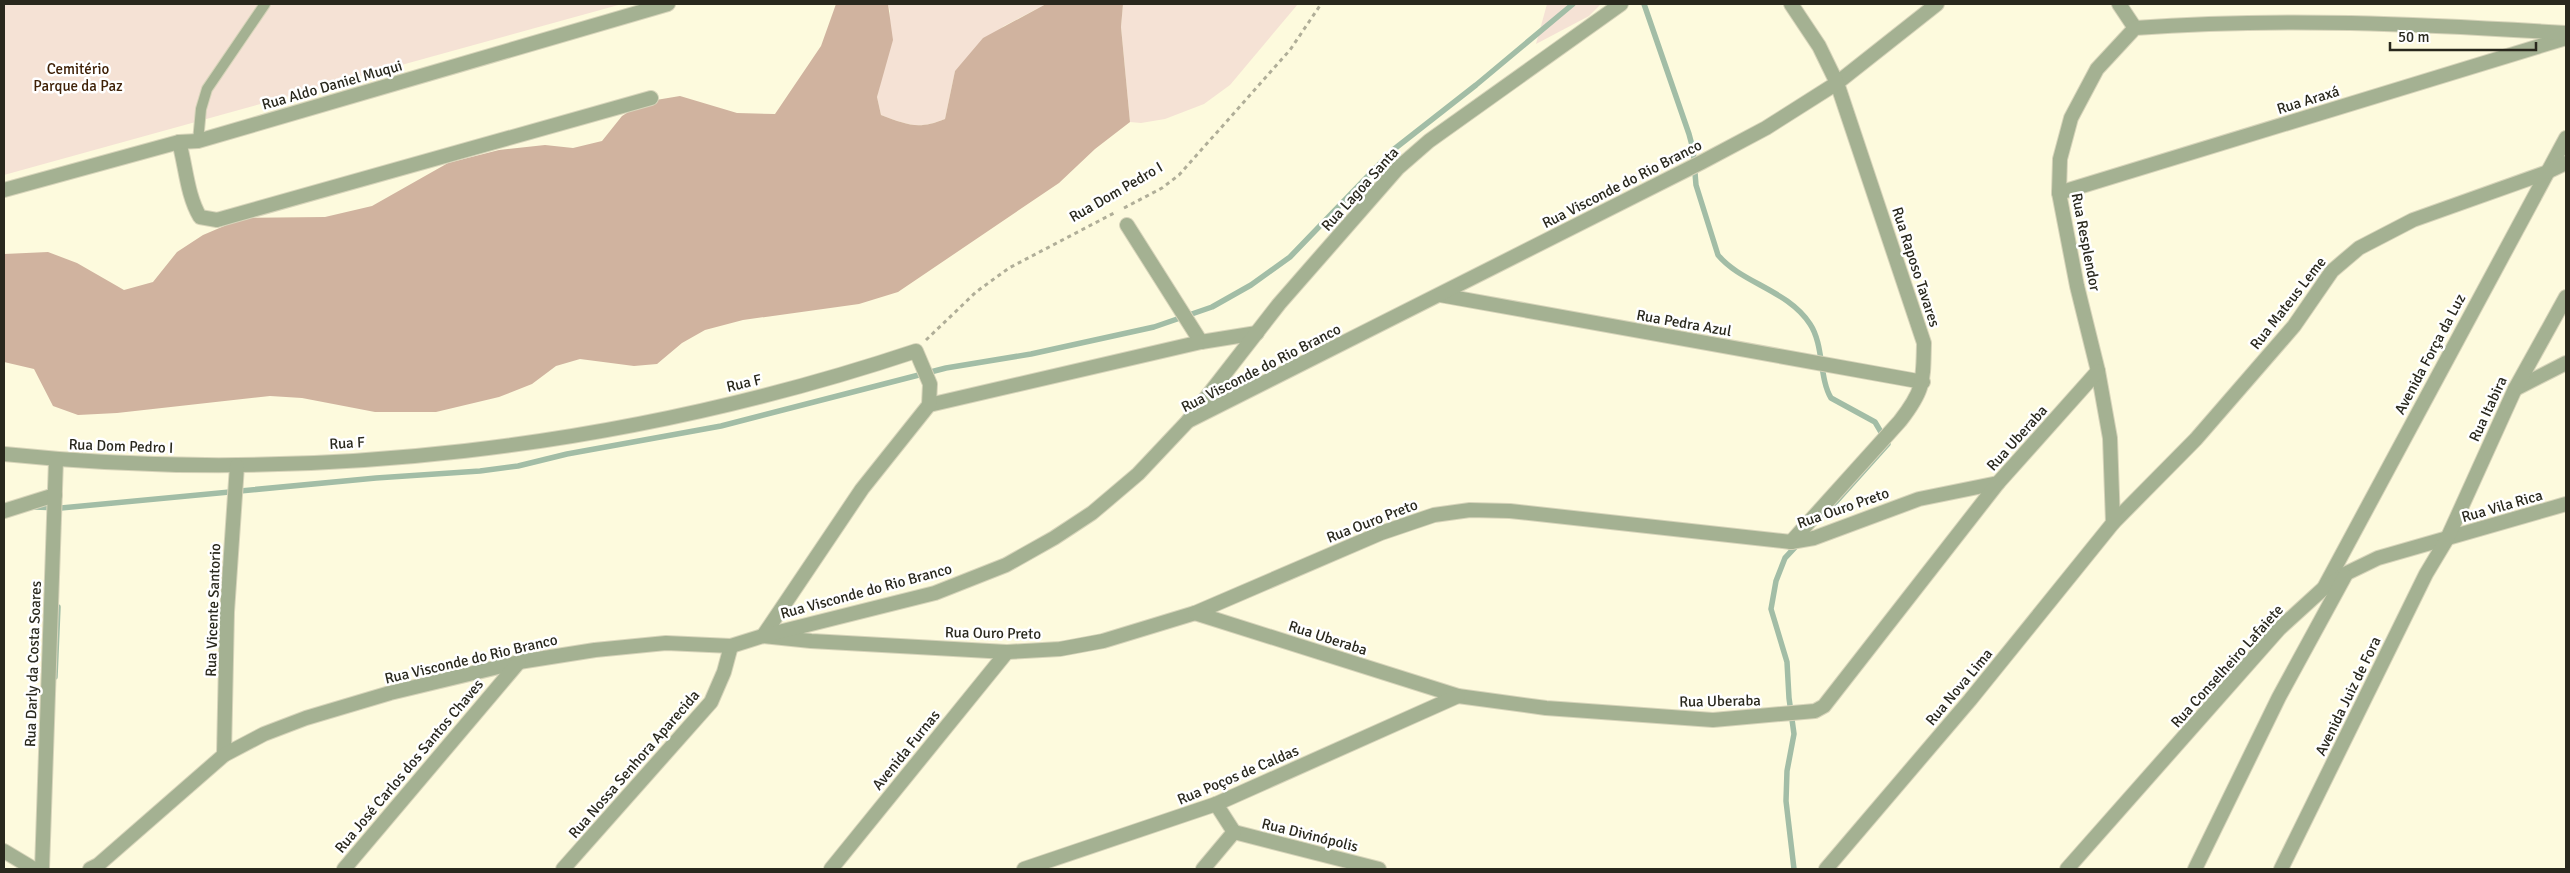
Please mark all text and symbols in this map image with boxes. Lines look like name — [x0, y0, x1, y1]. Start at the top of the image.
scale bar — [2390, 20, 2536, 52]
text: 50 m — [2398, 28, 2429, 46]
street label: Rua Aldo Daniel Muqui — [260, 56, 404, 114]
park label: Cemitério Parque da Paz — [33, 60, 123, 95]
street label: Rua Araxá — [2275, 82, 2341, 118]
street label: Rua Visconde do Rio Branco — [1539, 136, 1705, 232]
street label: Rua Lagoa Santa — [1318, 143, 1402, 235]
street label: Rua Dom Pedro I — [1066, 158, 1166, 226]
street label: Rua Resplendor — [2068, 191, 2104, 293]
street label: Rua Raposo Tavares — [1888, 205, 1944, 330]
street label: Rua Mateus Leme — [2246, 253, 2330, 353]
street label: Avenida Força da Luz — [2391, 290, 2469, 417]
street label: Rua Pedra Azul — [1635, 306, 1733, 340]
street label: Rua Visconde do Rio Branco — [1178, 320, 1344, 416]
street label: Rua F — [725, 370, 764, 396]
street label: Rua Itabira — [2465, 373, 2511, 445]
street label: Rua Uberaba — [1983, 402, 2051, 474]
street label: Rua F — [329, 433, 365, 453]
street label: Rua Dom Pedro I — [68, 435, 174, 457]
street label: Rua Ouro Preto — [1795, 484, 1892, 532]
street label: Rua Vila Rica — [2459, 486, 2545, 526]
street label: Rua Ouro Preto — [1324, 495, 1420, 547]
street label: Rua Vicente Santorio — [202, 543, 224, 677]
street label: Rua Visconde do Rio Branco — [778, 559, 954, 623]
street label: Rua Darly da Costa Soares — [21, 580, 45, 747]
street label: Rua Conselheiro Lafaiete — [2167, 601, 2287, 731]
street label: Rua Uberaba — [1286, 617, 1370, 659]
street label: Rua Ouro Preto — [945, 623, 1041, 643]
street label: Rua Visconde do Rio Branco — [383, 630, 559, 688]
street label: Avenida Juiz de Fora — [2311, 634, 2385, 758]
street label: Rua Nova Lima — [1922, 645, 1996, 729]
street label: Rua José Carlos dos Santos Chaves — [331, 675, 487, 857]
street label: Rua Nossa Senhora Aparecida — [565, 686, 703, 842]
street label: Rua Uberaba — [1679, 691, 1761, 711]
street label: Avenida Furnas — [868, 706, 944, 794]
street label: Rua Poços de Caldas — [1175, 741, 1302, 809]
street label: Rua Divinópolis — [1260, 814, 1361, 856]

